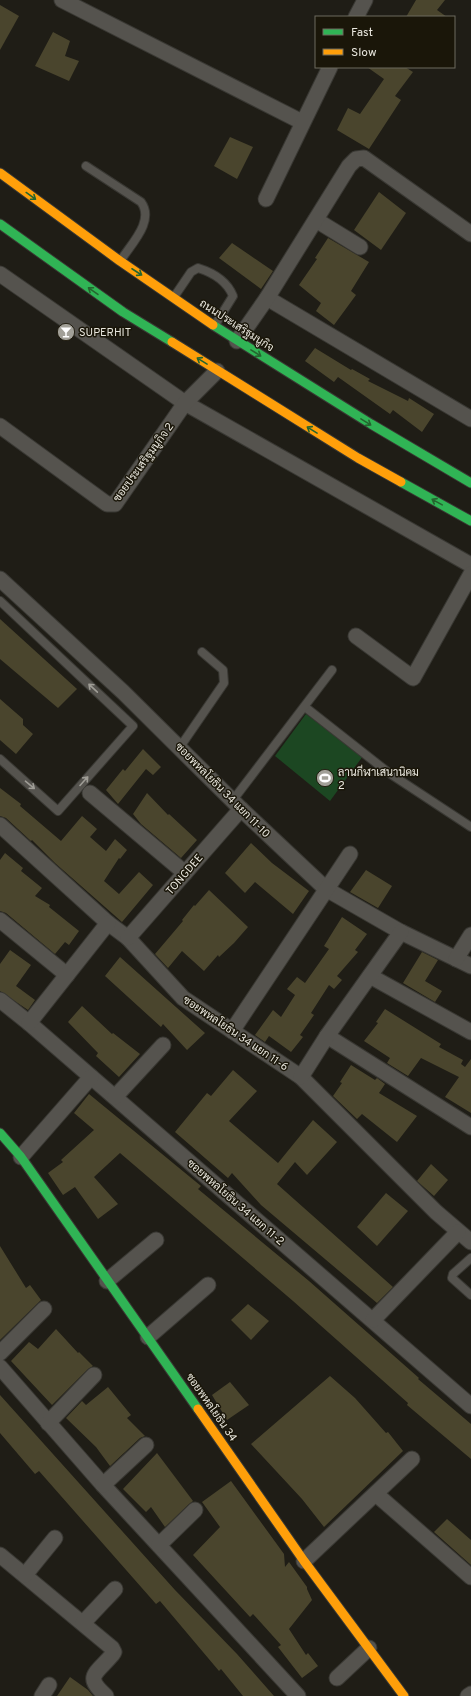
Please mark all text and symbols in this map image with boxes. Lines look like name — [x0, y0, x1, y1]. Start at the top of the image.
legend — [315, 16, 455, 68]
text: Fast — [351, 25, 373, 41]
text: Slow — [351, 45, 377, 61]
one-way arrow — [26, 192, 37, 200]
one-way arrow — [131, 268, 142, 276]
one-way arrow — [87, 286, 98, 295]
street label: ถนนประเสริฐมนูกิจ — [197, 297, 276, 355]
bar icon: SUPERHIT — [56, 322, 76, 342]
place label: SUPERHIT — [79, 326, 131, 340]
one-way arrow — [250, 349, 262, 357]
one-way arrow — [197, 357, 208, 365]
one-way arrow — [360, 418, 372, 426]
street label: ซอยประเสริฐมนูกิจ 2 — [110, 420, 177, 505]
one-way arrow — [306, 425, 318, 433]
one-way arrow — [431, 497, 443, 505]
one-way arrow — [88, 683, 98, 693]
street label: ซอยพหลโยธิน 34 แยก 11-10 — [172, 739, 274, 841]
place label: ลานกีฬาเสนานิคม 2 — [338, 764, 419, 793]
sports icon: ลานกีฬาเสนานิคม 2 — [315, 768, 335, 788]
one-way arrow — [79, 777, 88, 787]
one-way arrow — [24, 780, 35, 789]
street label: TONGDEE — [163, 851, 206, 898]
street label: ซอยพหลโยธิน 34 แยก 11-6 — [180, 992, 292, 1074]
street label: ซอยพหลโยธิน 34 แยก 11-2 — [184, 1155, 288, 1249]
street label: ซอยพหลโยธิน 34 — [182, 1370, 242, 1445]

